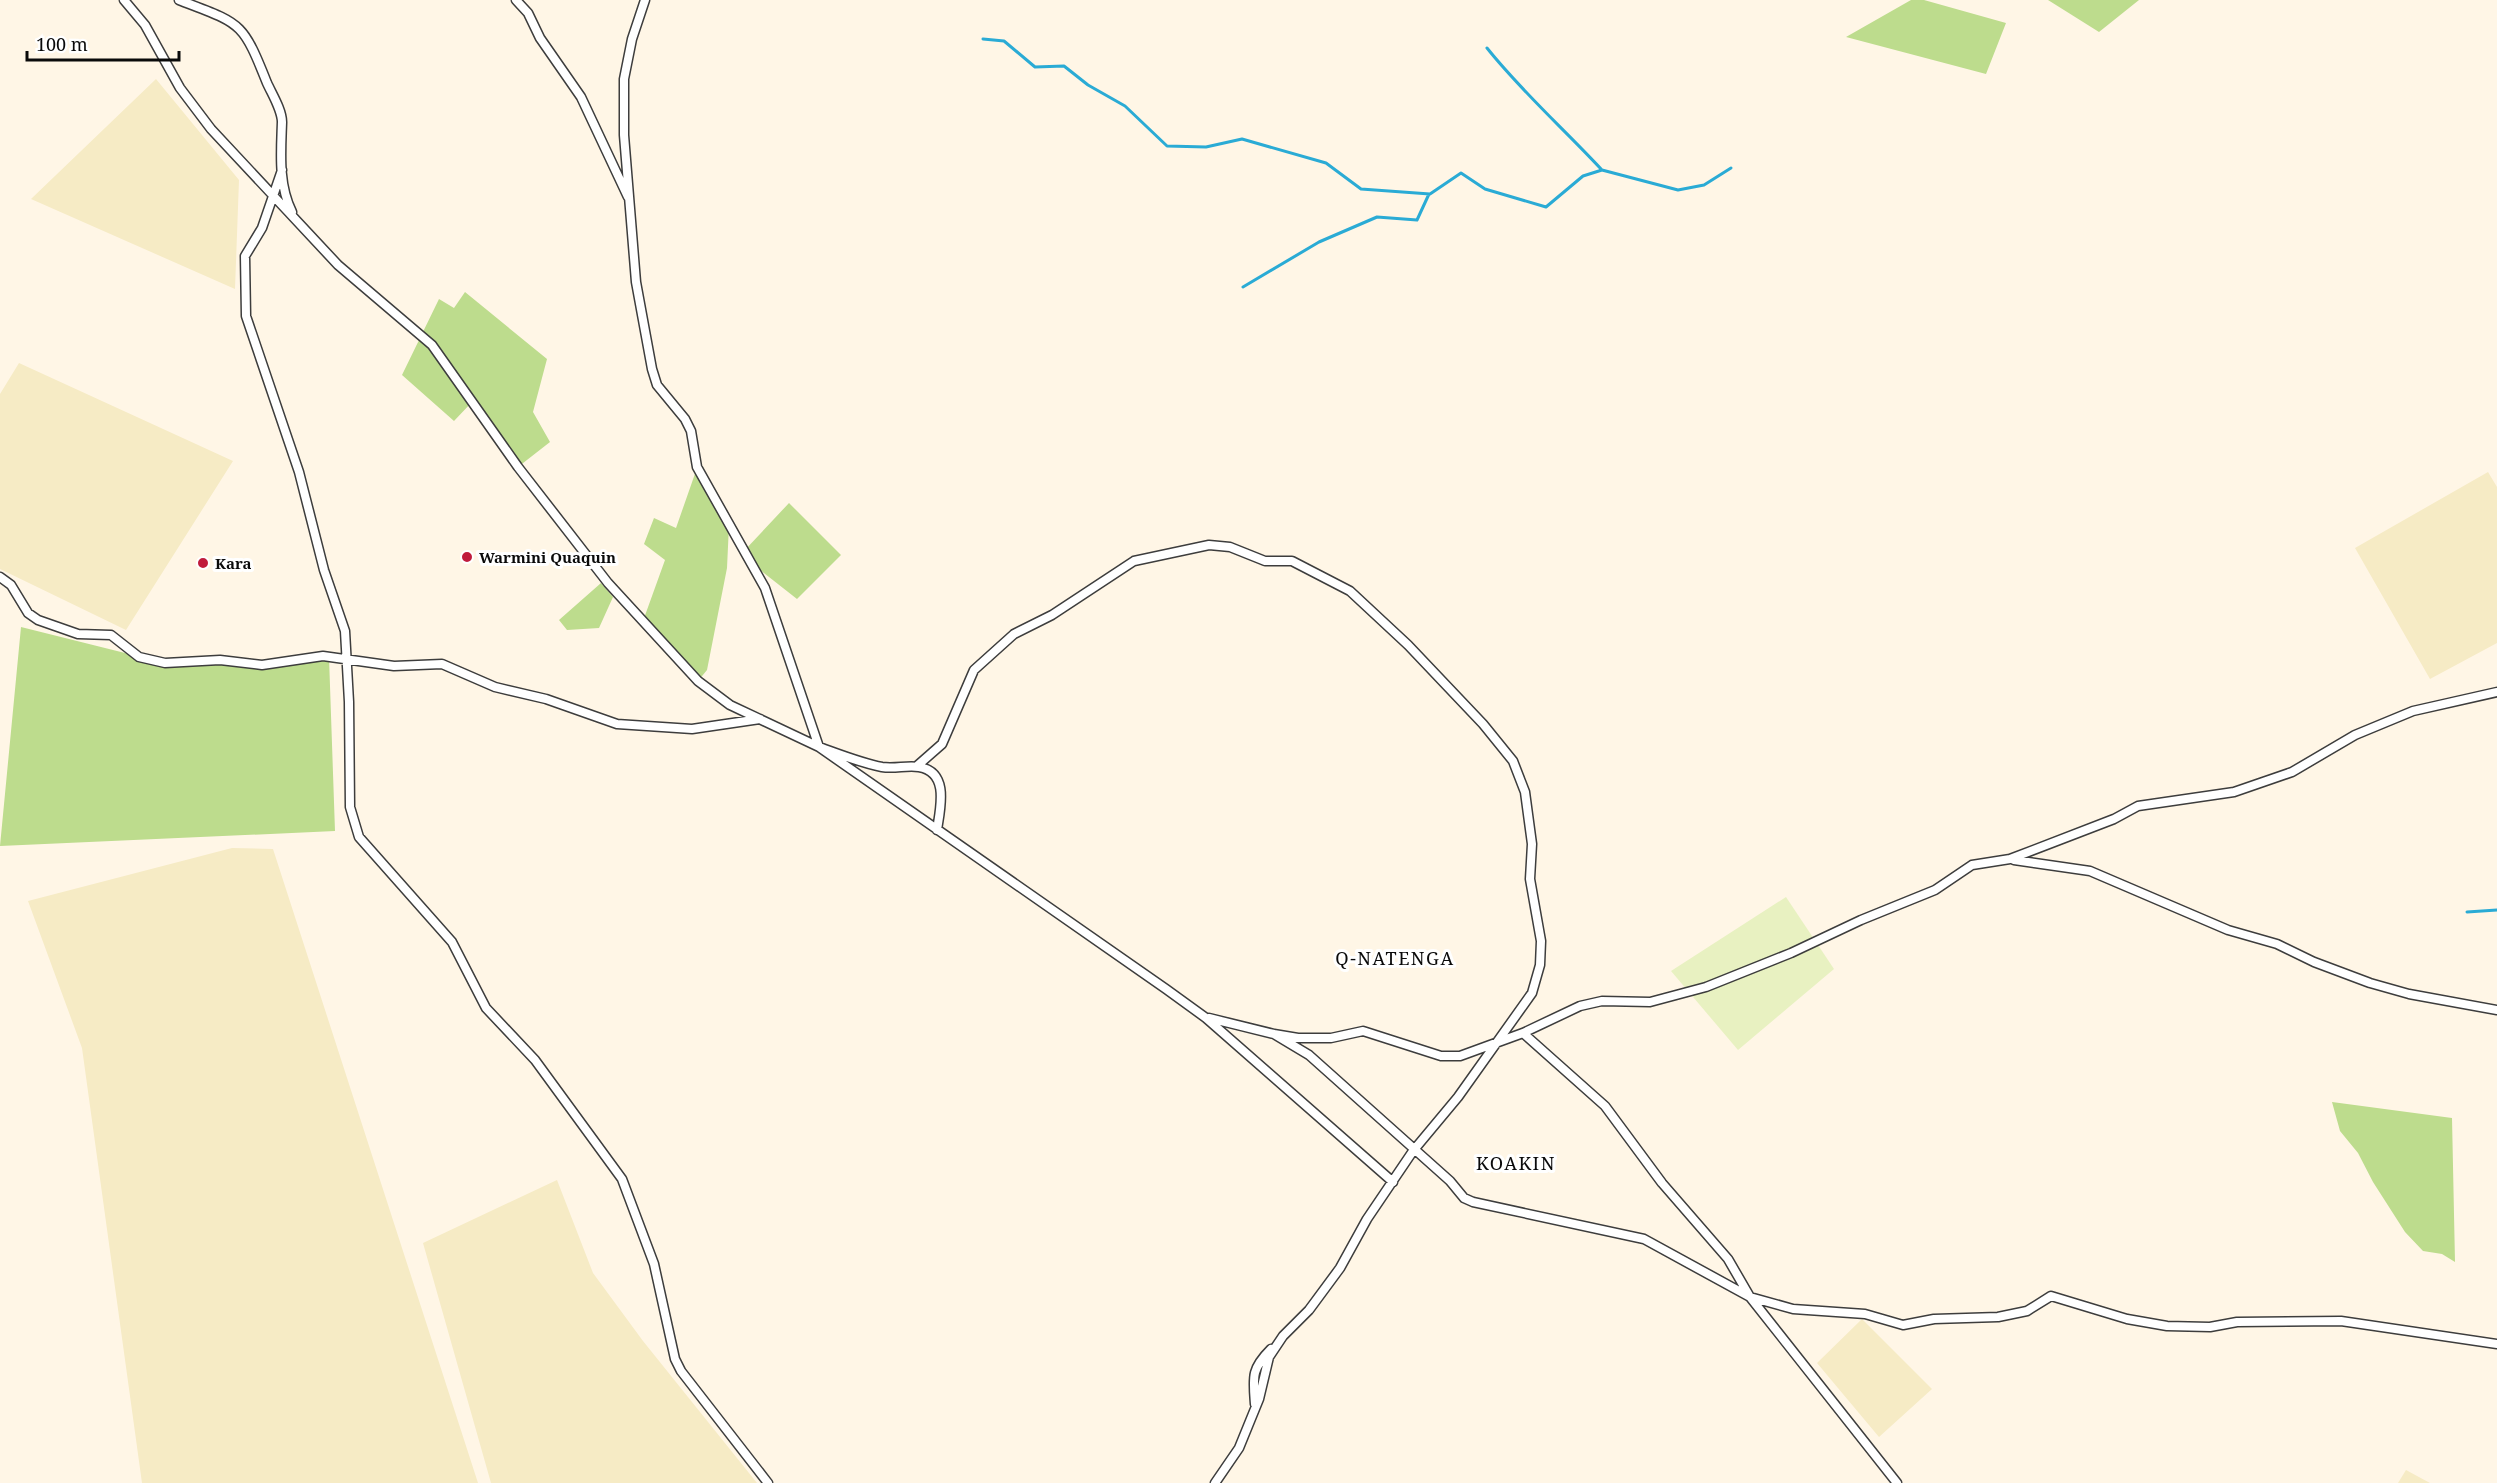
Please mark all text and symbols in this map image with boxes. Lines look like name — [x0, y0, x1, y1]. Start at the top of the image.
scale bar — [27, 24, 178, 62]
text: 100 m — [36, 32, 88, 56]
place label: Warmini Quaquin — [479, 547, 616, 567]
marker: Warmini Quaquin — [460, 550, 474, 564]
place label: Kara — [215, 553, 252, 573]
marker: Kara — [196, 556, 210, 570]
district label: Q-NATENGA — [1335, 946, 1455, 970]
district label: KOAKIN — [1476, 1151, 1556, 1175]

